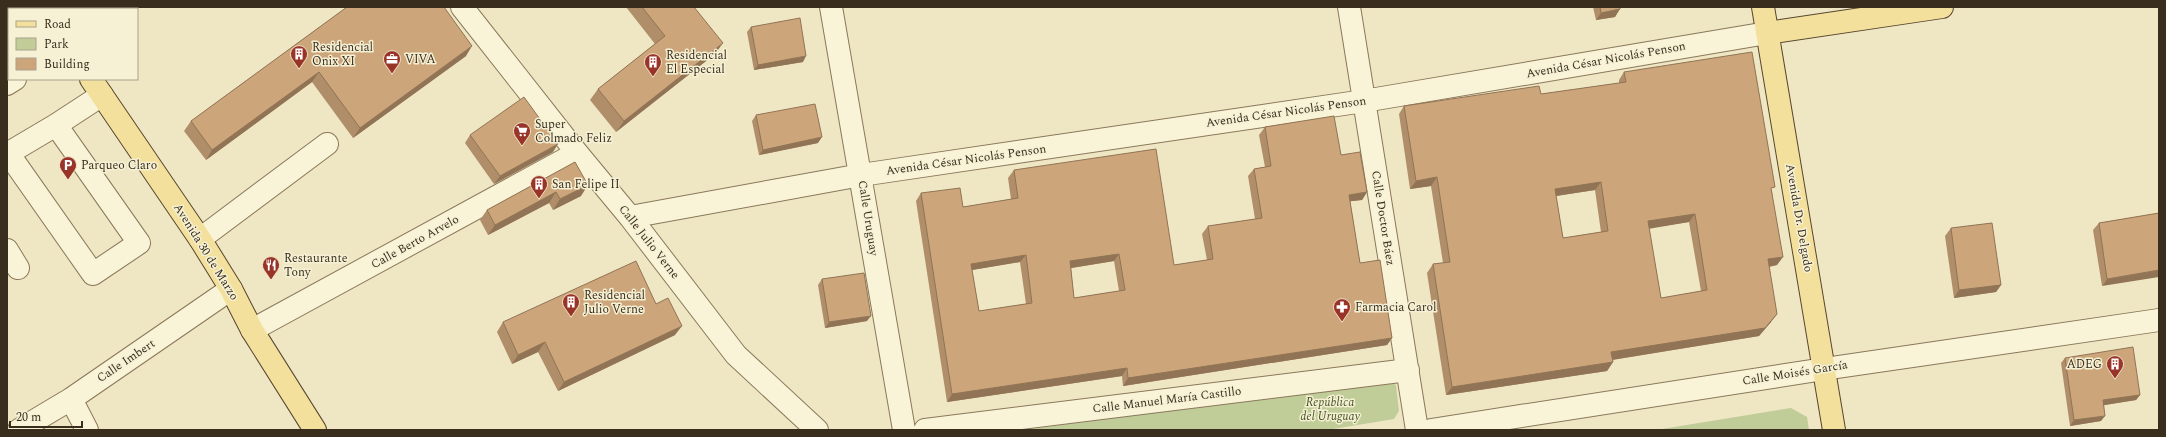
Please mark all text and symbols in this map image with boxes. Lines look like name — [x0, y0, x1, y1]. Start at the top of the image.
legend — [8, 8, 138, 80]
text: Road — [44, 15, 71, 34]
text: Park — [44, 35, 69, 54]
street label: Avenida César Nicolás Penson — [1525, 37, 1687, 83]
place label: Residencial Onix XI — [312, 38, 373, 71]
building icon: Residencial Onix XI — [289, 44, 309, 69]
place label: Residencial El Especial — [666, 46, 727, 79]
office icon: VIVA — [382, 49, 402, 74]
place label: VIVA — [405, 50, 435, 69]
building icon: Residencial El Especial — [643, 52, 663, 77]
text: Building — [44, 55, 90, 74]
street label: Avenida César Nicolás Penson — [1205, 91, 1367, 133]
place label: Super Colmado Feliz — [535, 115, 612, 148]
supermarket icon: Super Colmado Feliz — [512, 121, 532, 146]
street label: Avenida César Nicolás Penson — [885, 139, 1047, 181]
parking icon: Parqueo Claro — [58, 155, 78, 180]
place label: Parqueo Claro — [81, 156, 157, 175]
street label: Avenida Dr. Delgado — [1780, 162, 1818, 274]
street label: Calle Doctor Báez — [1366, 169, 1400, 267]
building icon: San Felipe II — [529, 174, 549, 199]
place label: San Felipe II — [552, 175, 620, 194]
street label: Calle Uruguay — [853, 179, 884, 258]
street label: Avenida 30 de Marzo — [168, 200, 244, 304]
street label: Calle Julio Verne — [614, 201, 684, 283]
street label: Calle Berto Arvelo — [368, 210, 462, 274]
place label: Restaurante Tony — [284, 249, 348, 282]
restaurant icon: Restaurante Tony — [261, 255, 281, 280]
place label: Residencial Julio Verne — [584, 286, 645, 319]
building icon: Residencial Julio Verne — [561, 292, 581, 317]
pharmacy icon: Farmacia Carol — [1332, 297, 1352, 322]
place label: Farmacia Carol — [1355, 298, 1437, 317]
street label: Calle Imbert — [93, 334, 159, 388]
building icon: ADEG — [2105, 354, 2125, 379]
street label: Calle Moisés García — [1741, 355, 1849, 391]
place label: ADEG — [2067, 355, 2102, 374]
street label: Calle Manuel María Castillo — [1092, 381, 1242, 419]
park label: República del Uruguay — [1300, 393, 1360, 426]
scale bar — [10, 403, 82, 429]
text: 20 m — [16, 408, 41, 427]

